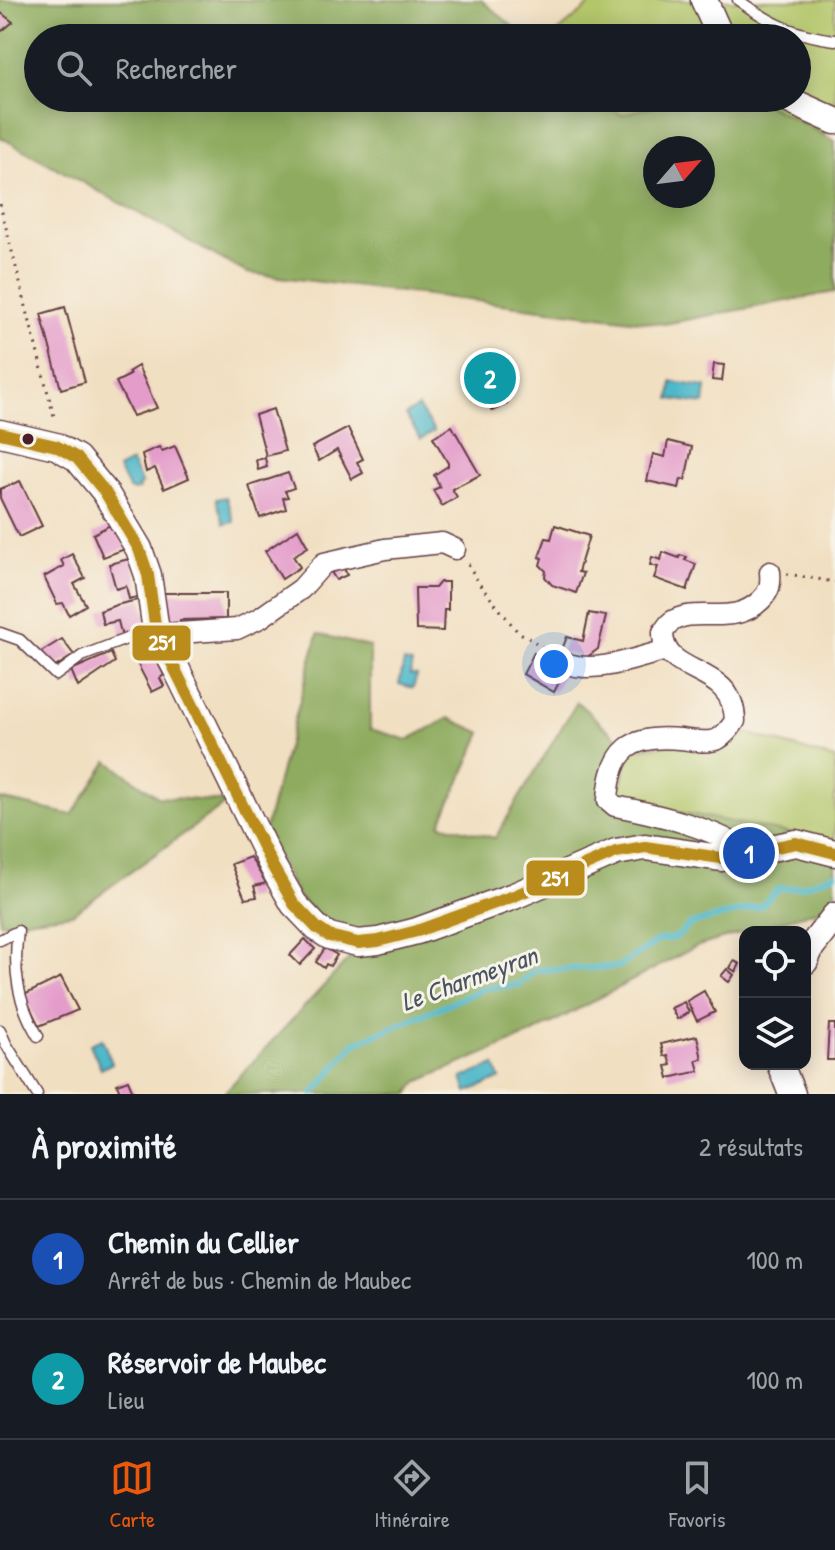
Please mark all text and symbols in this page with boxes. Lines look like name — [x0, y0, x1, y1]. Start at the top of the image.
search box — [24, 24, 811, 112]
icon: search — [52, 46, 96, 90]
text: Rechercher — [116, 48, 237, 88]
north arrow — [643, 136, 715, 208]
pin: 2 — [464, 348, 516, 408]
unlabelled marker — [20, 431, 36, 447]
line badge: 251 — [131, 624, 192, 662]
text: 251 — [148, 627, 176, 657]
your location — [534, 644, 574, 684]
pin: 1 — [723, 823, 775, 883]
line badge: 251 — [525, 859, 586, 897]
text: 251 — [541, 863, 569, 893]
map controls — [739, 926, 811, 1070]
button: locate — [739, 926, 811, 998]
water label: Le Charmeyran — [396, 936, 544, 1020]
button: layers — [739, 998, 811, 1070]
text: À proximité — [32, 1123, 177, 1169]
text: 2 résultats — [699, 1129, 803, 1164]
text: Chemin du Cellier — [108, 1222, 299, 1262]
text: 1 — [53, 1242, 63, 1277]
text: 100 m — [747, 1242, 803, 1277]
text: Arrêt de bus · Chemin de Maubec — [108, 1262, 411, 1297]
text: Réservoir de Maubec — [108, 1342, 326, 1382]
text: 2 — [52, 1362, 64, 1397]
text: 100 m — [747, 1362, 803, 1397]
text: Lieu — [108, 1382, 144, 1417]
tab: Carte — [110, 1456, 155, 1534]
tab: Itinéraire — [374, 1456, 450, 1534]
tab: Favoris — [669, 1456, 725, 1534]

